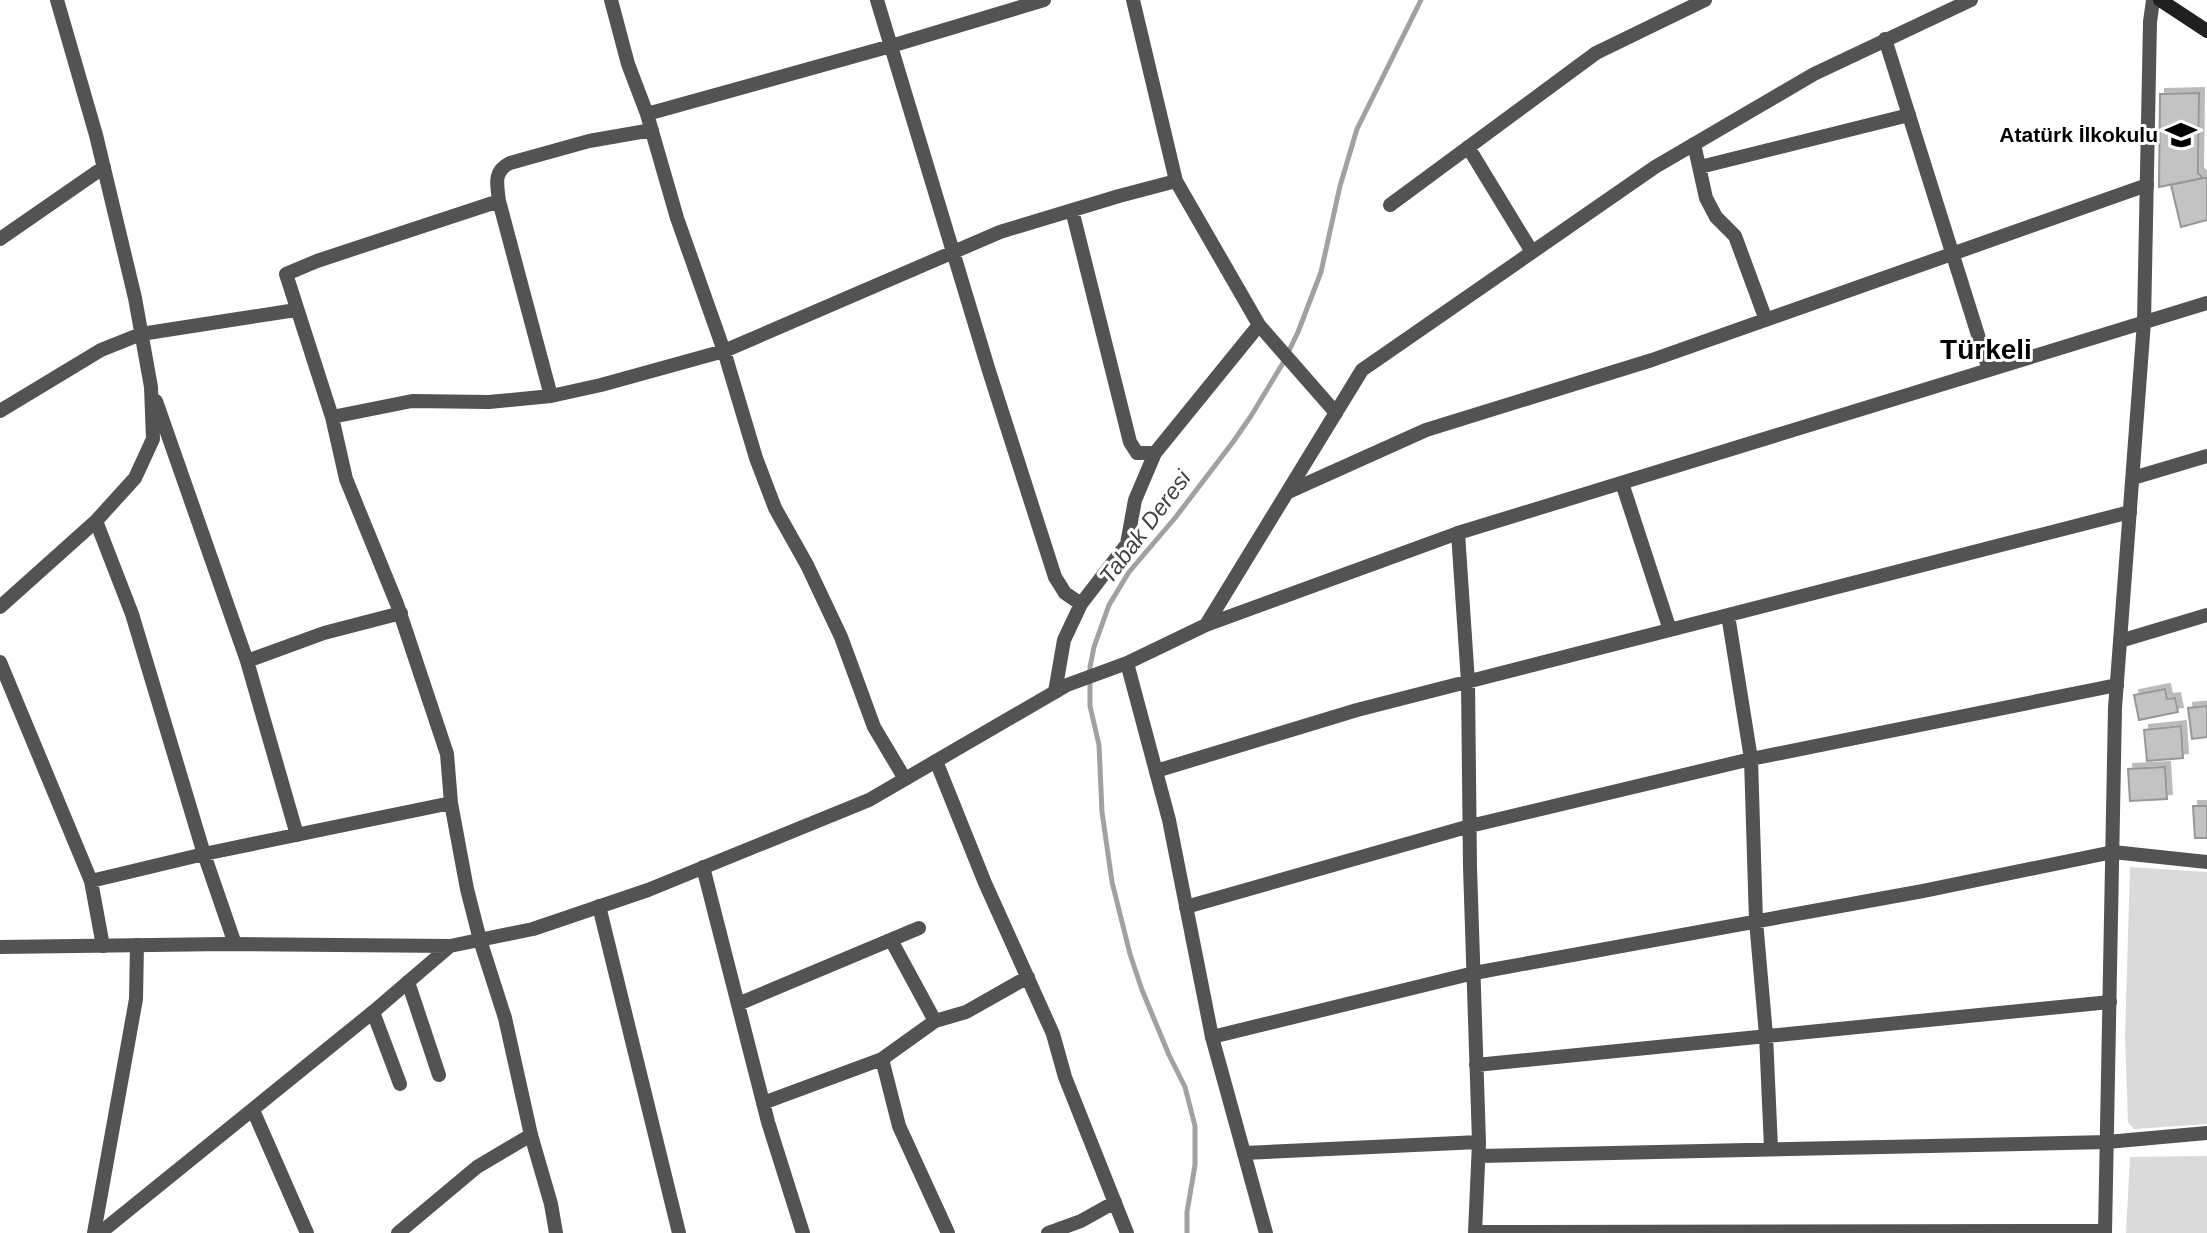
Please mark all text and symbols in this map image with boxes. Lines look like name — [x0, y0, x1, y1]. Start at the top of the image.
school or university icon: Atatürk İlkokulu — [2164, 118, 2198, 152]
place label: Atatürk İlkokulu — [1999, 123, 2158, 146]
district label: Türkeli — [1940, 334, 2032, 365]
water label: Tabak Deresi — [1094, 465, 1196, 589]

